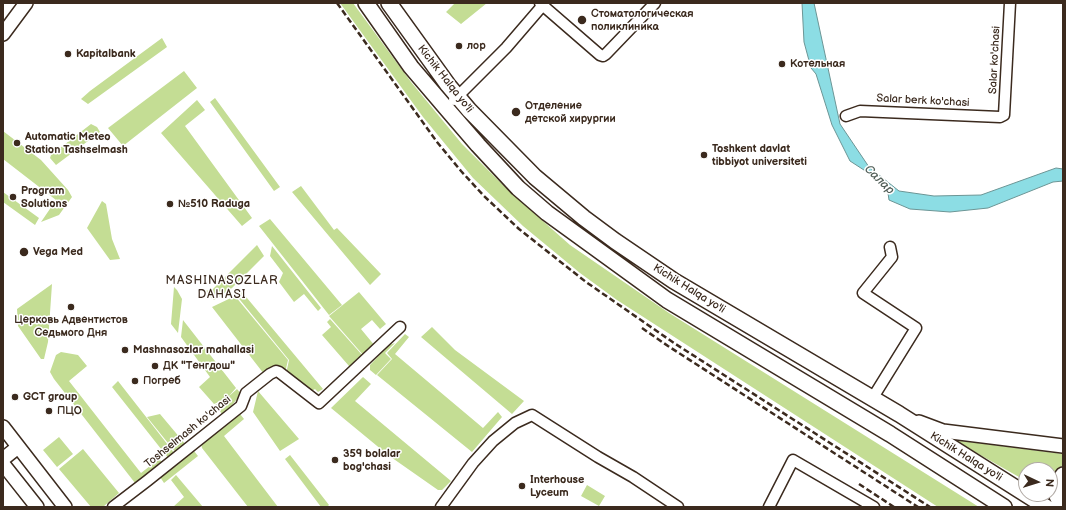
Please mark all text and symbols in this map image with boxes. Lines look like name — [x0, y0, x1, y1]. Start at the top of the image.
place label: Стоматологическая поликлиника — [591, 7, 694, 33]
marker: Стоматологическая поликлиника — [576, 14, 588, 26]
street label: Salar ko'chasi — [987, 26, 1003, 94]
place label: лор — [467, 39, 486, 53]
marker: лор — [454, 41, 464, 51]
street label: Kichik Halqa yo'li — [414, 42, 476, 116]
place label: Kapitalbank — [76, 47, 136, 61]
marker: Kapitalbank — [63, 49, 73, 59]
place label: Котельная — [790, 57, 845, 71]
marker: Котельная — [777, 59, 787, 69]
street label: Salar berk ko'chasi — [876, 92, 970, 110]
place label: Отделение детской хирургии — [525, 99, 616, 125]
marker: Отделение детской хирургии — [510, 106, 522, 118]
place label: Automatic Meteo Station Tashselmash — [25, 130, 128, 156]
marker: Automatic Meteo Station Tashselmash — [12, 138, 22, 148]
place label: Toshkent davlat tibbiyot universiteti — [712, 142, 807, 168]
marker: Toshkent davlat tibbiyot universiteti — [699, 150, 709, 160]
water label: Салар — [861, 162, 897, 198]
place label: Program Solutions — [21, 184, 67, 210]
marker: Program Solutions — [8, 192, 18, 202]
place label: №510 Raduga — [178, 197, 250, 211]
marker: №510 Raduga — [165, 199, 175, 209]
place label: Vega Med — [33, 245, 83, 259]
marker: Vega Med — [18, 246, 30, 258]
street label: Kichik Halqa yo'li — [650, 262, 728, 316]
district label: MASHINASOZLAR DAHASI — [166, 274, 278, 302]
marker: Церковь Адвентистов Седьмого Дня — [66, 302, 76, 312]
place label: Церковь Адвентистов Седьмого Дня — [14, 313, 128, 339]
place label: Mashnasozlar mahallasi — [133, 343, 254, 357]
marker: Mashnasozlar mahallasi — [120, 345, 130, 355]
place label: ДК "Тенгдош" — [163, 359, 235, 373]
marker: ДК "Тенгдош" — [150, 361, 160, 371]
place label: Погреб — [143, 374, 181, 388]
marker: Погреб — [130, 376, 140, 386]
place label: GCT group — [23, 390, 77, 404]
marker: GCT group — [10, 392, 20, 402]
street label: Toshselmash ko'chasi — [142, 393, 234, 471]
place label: ПЦО — [57, 404, 82, 418]
marker: ПЦО — [44, 406, 54, 416]
street label: Kichik Halqa yo'li — [927, 430, 1005, 484]
place label: 359 bolalar bog'chasi — [343, 447, 400, 473]
marker: 359 bolalar bog'chasi — [330, 455, 340, 465]
north arrow — [1018, 462, 1058, 502]
place label: Interhouse Lyceum — [530, 473, 584, 499]
text: N — [1043, 478, 1056, 487]
marker: Interhouse Lyceum — [517, 481, 527, 491]

